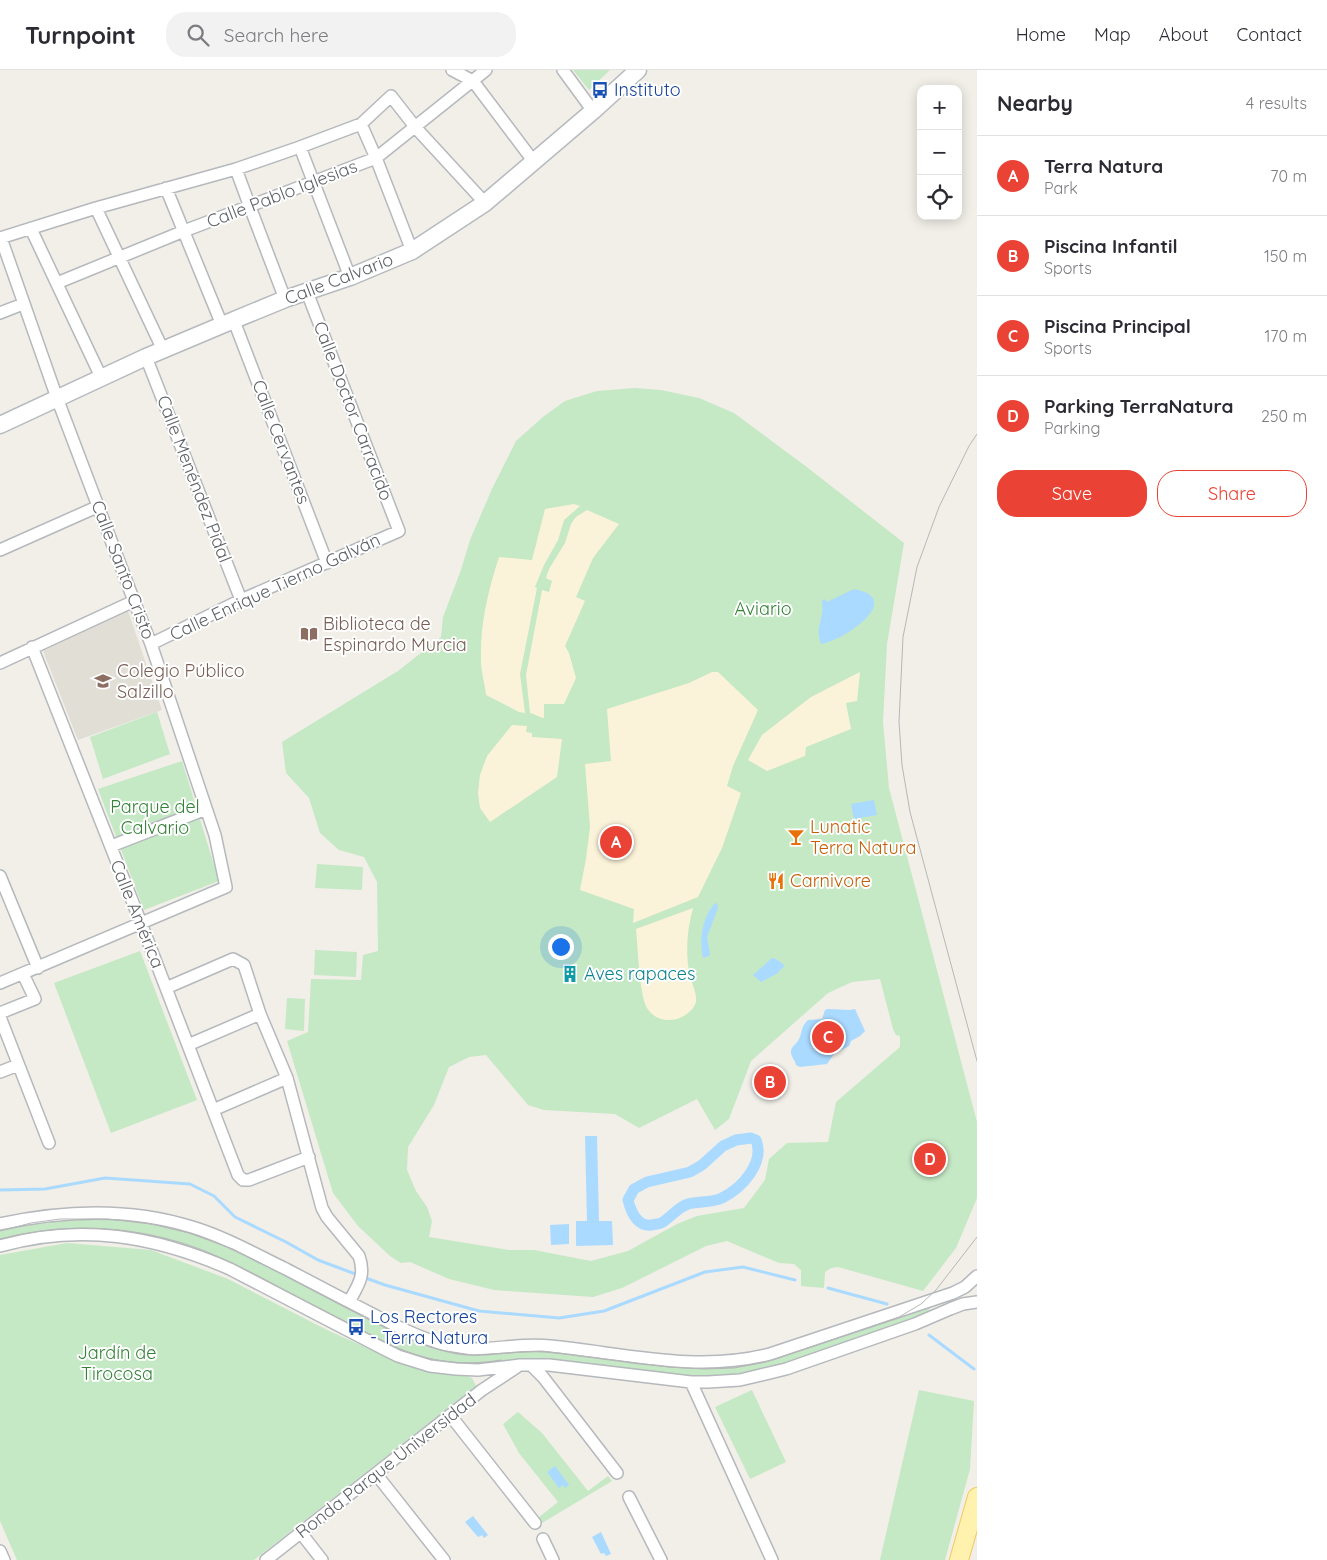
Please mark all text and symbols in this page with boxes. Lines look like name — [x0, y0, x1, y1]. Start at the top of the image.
search box — [166, 12, 516, 57]
text: Turnpoint — [25, 20, 136, 50]
icon: search — [184, 21, 212, 49]
text: Search here — [224, 23, 329, 47]
text: Home — [1016, 23, 1066, 46]
text: Map — [1094, 23, 1131, 46]
text: About — [1159, 23, 1209, 46]
text: Contact — [1237, 23, 1302, 46]
place label: Instituto — [614, 78, 681, 101]
bus stop icon: Instituto — [590, 80, 610, 100]
map controls — [917, 85, 962, 220]
button: + — [917, 85, 962, 130]
text: Nearby — [997, 90, 1073, 116]
text: 4 results — [1246, 93, 1307, 113]
button: − — [917, 130, 962, 175]
street label: Calle Pablo Iglesias — [203, 154, 360, 233]
text: Terra Natura — [1044, 154, 1163, 178]
text: A — [1008, 166, 1018, 186]
text: 70 m — [1270, 166, 1307, 186]
button: locate — [917, 175, 962, 220]
text: Park — [1044, 178, 1078, 198]
text: Piscina Infantil — [1044, 234, 1178, 258]
text: B — [1008, 246, 1018, 266]
text: 150 m — [1264, 246, 1307, 266]
street label: Calle Calvario — [281, 247, 396, 310]
text: Sports — [1044, 258, 1092, 278]
text: Piscina Principal — [1044, 314, 1191, 338]
street label: Calle Doctor Carracido — [309, 318, 398, 504]
text: C — [1008, 326, 1018, 346]
text: 170 m — [1264, 326, 1307, 346]
text: Sports — [1044, 338, 1092, 358]
street label: Calle Cervantes — [247, 377, 316, 507]
street label: Calle Menéndez Pidal — [152, 392, 237, 566]
text: Parking TerraNatura — [1044, 394, 1233, 418]
text: D — [1007, 406, 1019, 426]
text: 250 m — [1261, 406, 1307, 426]
text: Parking — [1044, 418, 1101, 438]
button: Save — [997, 470, 1147, 517]
button: Share — [1157, 470, 1307, 517]
street label: Calle Santo Cristo — [86, 497, 161, 643]
street label: Calle Enrique Tierno Galván — [166, 528, 384, 646]
park label: Aviario — [734, 597, 792, 620]
place label: Biblioteca de Espinardo Murcia — [323, 612, 467, 656]
library icon: Biblioteca de Espinardo Murcia — [299, 624, 319, 644]
place label: Colegio Público Salzillo — [117, 659, 245, 703]
school or university icon: Colegio Público Salzillo — [93, 671, 113, 691]
park label: Parque del Calvario — [110, 795, 200, 839]
place label: Lunatic Terra Natura — [810, 815, 916, 859]
pin: A — [600, 823, 632, 861]
bar icon: Lunatic Terra Natura — [786, 827, 806, 847]
street label: Calle América — [105, 856, 170, 971]
place label: Carnivore — [790, 869, 871, 892]
restaurant icon: Carnivore — [766, 871, 786, 891]
your location — [548, 934, 574, 960]
place label: Aves rapaces — [584, 962, 695, 985]
building icon: Aves rapaces — [560, 964, 580, 984]
pin: C — [812, 1018, 844, 1056]
pin: B — [754, 1063, 786, 1101]
pin: D — [914, 1140, 946, 1178]
place label: Los Rectores - Terra Natura — [370, 1305, 488, 1349]
bus stop icon: Los Rectores - Terra Natura — [346, 1317, 366, 1337]
park label: Jardín de Tirocosa — [78, 1341, 156, 1385]
street label: Ronda Parque Universidad — [291, 1388, 481, 1543]

